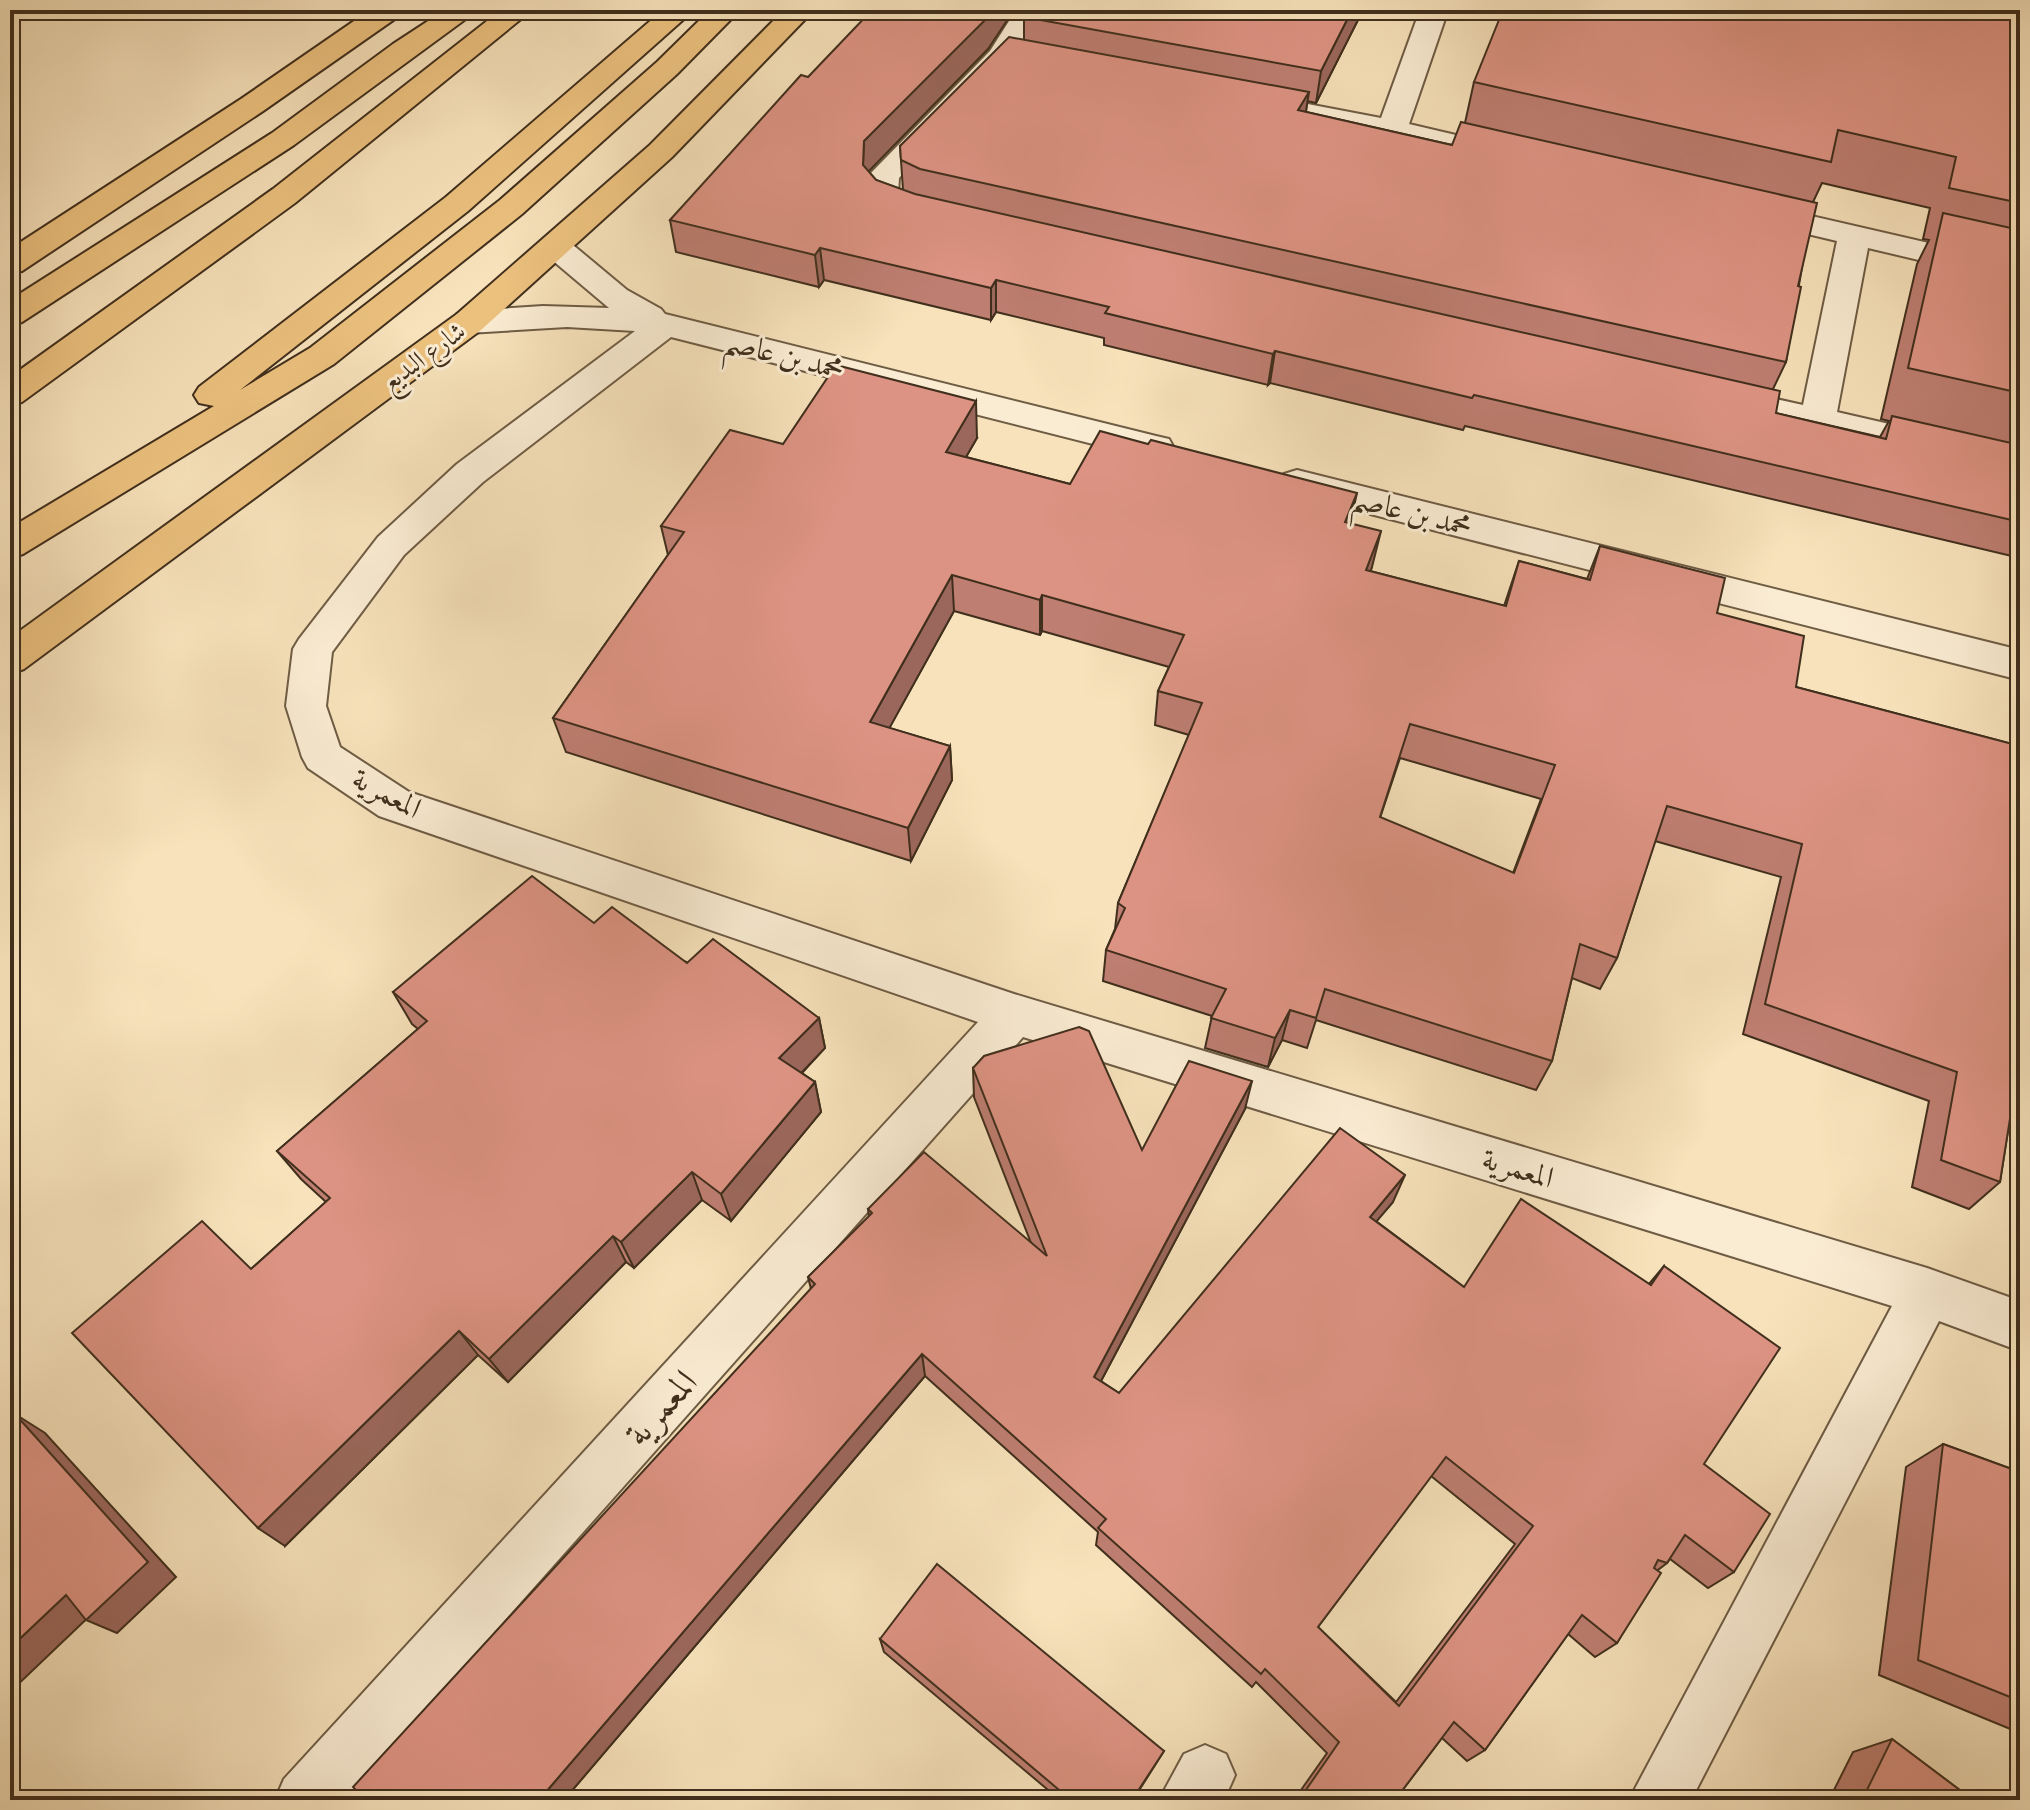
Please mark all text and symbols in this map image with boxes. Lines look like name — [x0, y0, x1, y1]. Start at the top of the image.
street label: شارع البديع — [374, 314, 476, 404]
street label: محمد بن عاصم — [718, 321, 848, 398]
street label: محمد بن عاصم — [1346, 478, 1476, 555]
street label: المعمرية — [345, 758, 429, 828]
street label: المعمرية — [1477, 1138, 1559, 1198]
street label: المعمرية — [613, 1358, 708, 1456]

